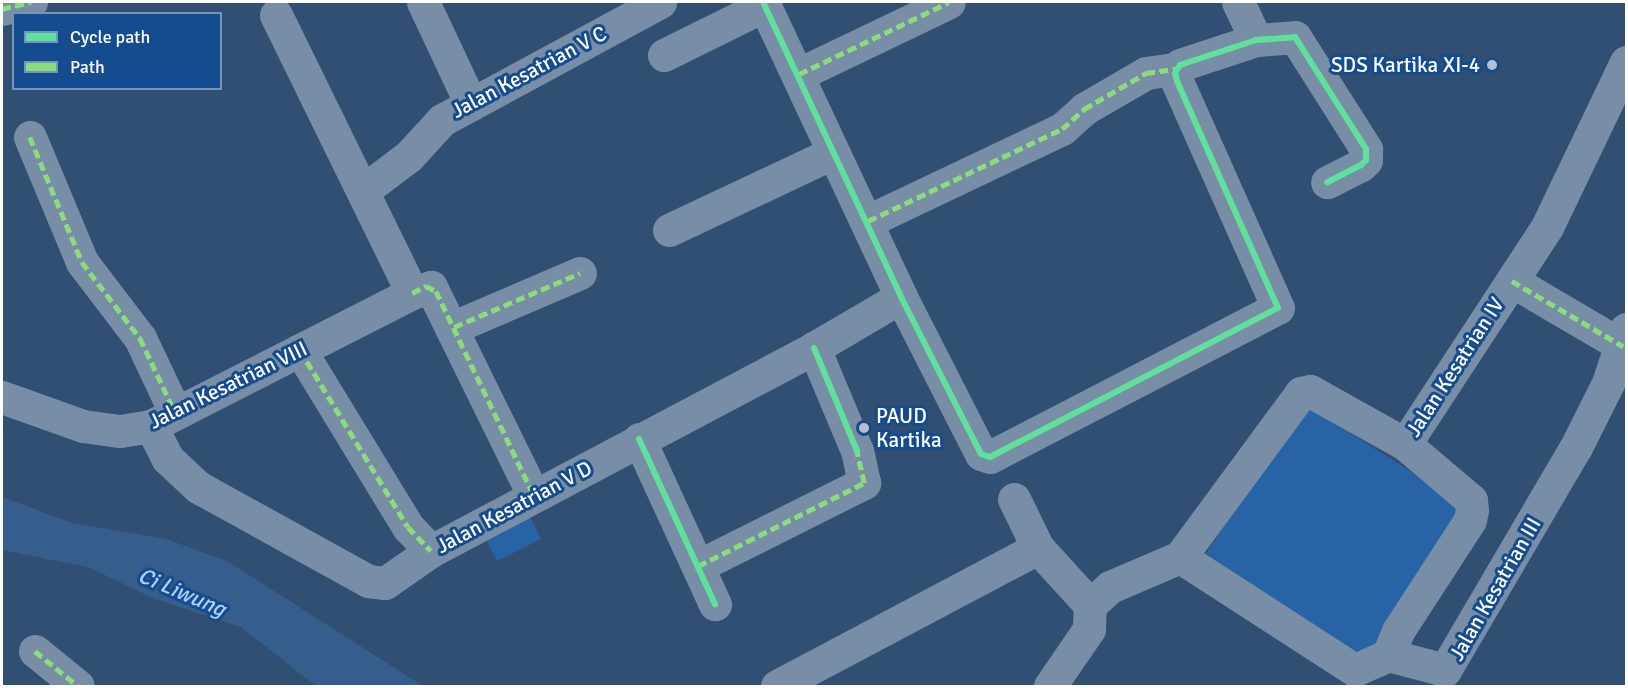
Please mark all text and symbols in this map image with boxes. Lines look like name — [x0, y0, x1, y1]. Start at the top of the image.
legend — [12, 12, 222, 90]
street label: Jalan Kesatrian V C — [447, 21, 611, 123]
text: Cycle path — [70, 26, 150, 48]
place label: SDS Kartika XI-4 — [1331, 52, 1480, 78]
text: Path — [70, 56, 105, 78]
marker: SDS Kartika XI-4 — [1485, 58, 1499, 72]
street label: Jalan Kesatrian IV — [1401, 293, 1509, 441]
street label: Jalan Kesatrian VIII — [145, 336, 311, 434]
place label: PAUD Kartika — [876, 403, 942, 453]
marker: PAUD Kartika — [857, 421, 871, 435]
street label: Jalan Kesatrian V D — [432, 455, 596, 559]
street label: Jalan Kesatrian III — [1444, 513, 1546, 665]
water label: Ci Liwung — [134, 562, 230, 622]

